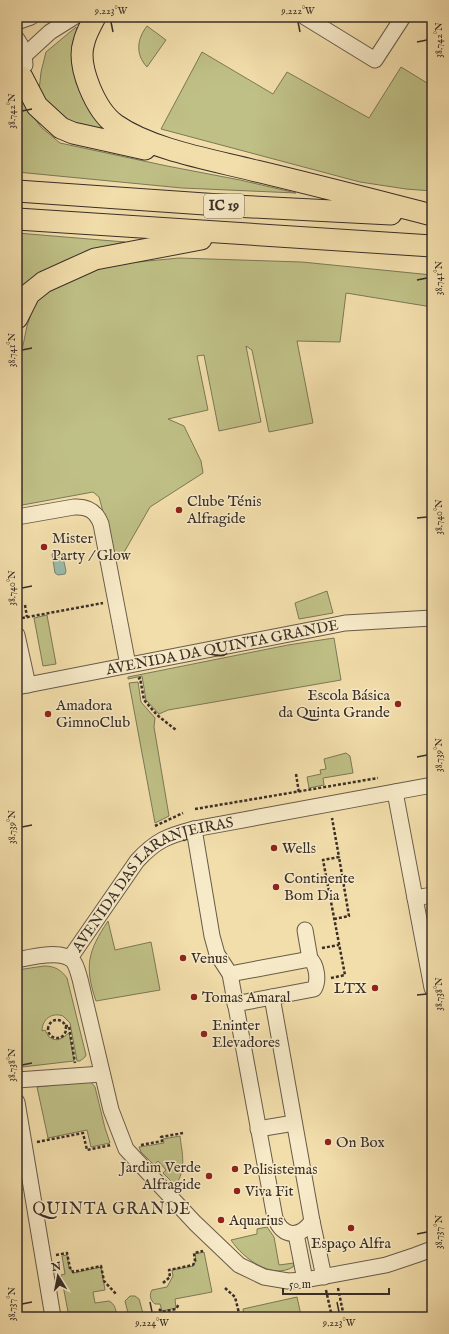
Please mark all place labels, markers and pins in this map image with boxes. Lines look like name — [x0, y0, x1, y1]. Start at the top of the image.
place label: Clube Ténis Alfragide — [186, 492, 262, 528]
marker: Clube Ténis Alfragide — [174, 505, 184, 515]
place label: Mister Party / Glow — [52, 529, 132, 565]
marker: Mister Party / Glow — [39, 542, 49, 552]
place label: Escola Básica da Quinta Grande — [279, 686, 391, 722]
place label: Amadora GimnoClub — [55, 696, 130, 732]
marker: Escola Básica da Quinta Grande — [393, 699, 403, 709]
marker: Amadora GimnoClub — [43, 709, 53, 719]
place label: Wells — [282, 839, 316, 858]
marker: Wells — [269, 843, 279, 853]
place label: Continente Bom Dia — [284, 869, 355, 905]
marker: Continente Bom Dia — [271, 882, 281, 892]
place label: Venus — [190, 949, 228, 968]
marker: Venus — [178, 953, 188, 963]
place label: LTX — [334, 979, 367, 998]
marker: LTX — [370, 983, 380, 993]
place label: Tomas Amaral — [202, 988, 291, 1007]
marker: Tomas Amaral — [189, 992, 199, 1002]
place label: Eninter Elevadores — [212, 1016, 280, 1052]
marker: Eninter Elevadores — [199, 1029, 209, 1039]
place label: On Box — [336, 1133, 386, 1152]
marker: On Box — [323, 1137, 333, 1147]
place label: Jardim Verde Alfragide — [118, 1158, 201, 1194]
place label: Polisistemas — [243, 1160, 317, 1179]
marker: Polisistemas — [230, 1164, 240, 1174]
marker: Jardim Verde Alfragide — [204, 1171, 214, 1181]
place label: Viva Fit — [244, 1182, 294, 1201]
marker: Viva Fit — [232, 1186, 242, 1196]
place label: Aquarius — [228, 1211, 283, 1230]
marker: Aquarius — [216, 1215, 226, 1225]
marker: Espaço Alfra — [346, 1223, 356, 1233]
place label: Espaço Alfra — [311, 1234, 391, 1253]

